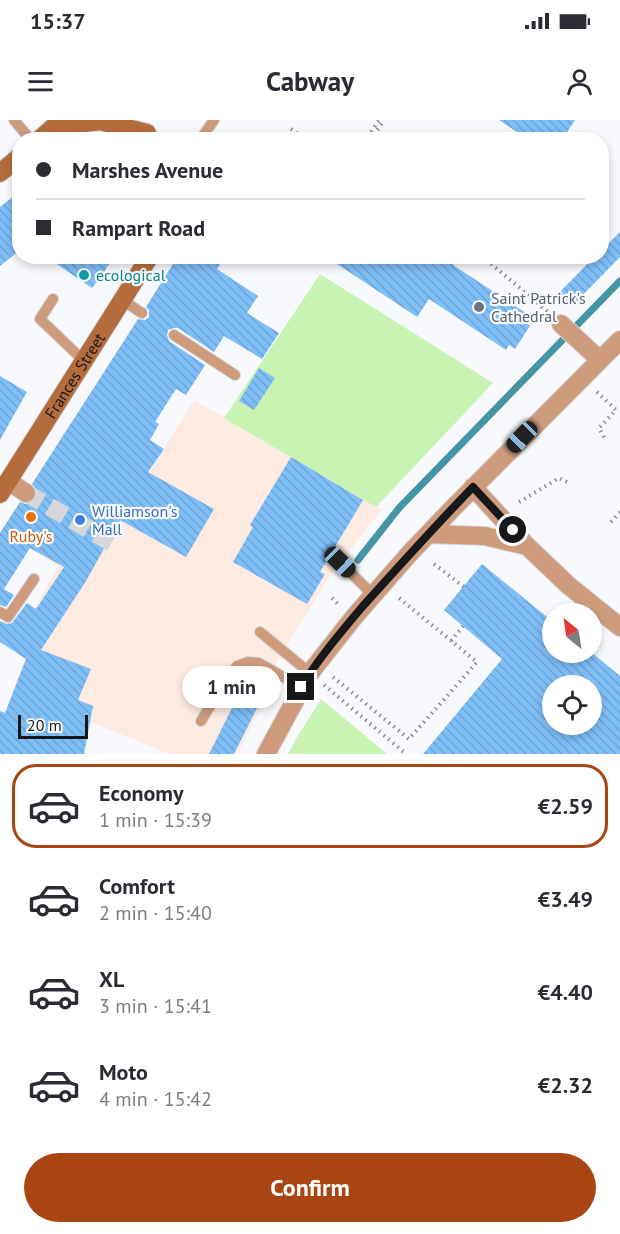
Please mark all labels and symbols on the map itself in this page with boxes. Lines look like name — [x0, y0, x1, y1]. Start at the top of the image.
place label: ecological — [96, 265, 166, 285]
marker: ecological — [77, 268, 91, 282]
place label: Saint Patrick's Cathedral — [491, 288, 586, 326]
marker: Saint Patrick's Cathedral — [472, 300, 486, 314]
street label: Frances Street — [40, 329, 109, 422]
car — [503, 418, 541, 456]
place label: Williamson's Mall — [92, 501, 178, 539]
marker: Ruby's — [24, 510, 38, 524]
marker: Williamson's Mall — [73, 513, 87, 527]
route start — [499, 516, 526, 543]
place label: Ruby's — [9, 526, 53, 546]
car — [321, 543, 359, 581]
north arrow — [542, 603, 602, 663]
callout: 1 min — [181, 666, 280, 708]
route end — [287, 673, 314, 700]
scale bar — [18, 712, 88, 740]

